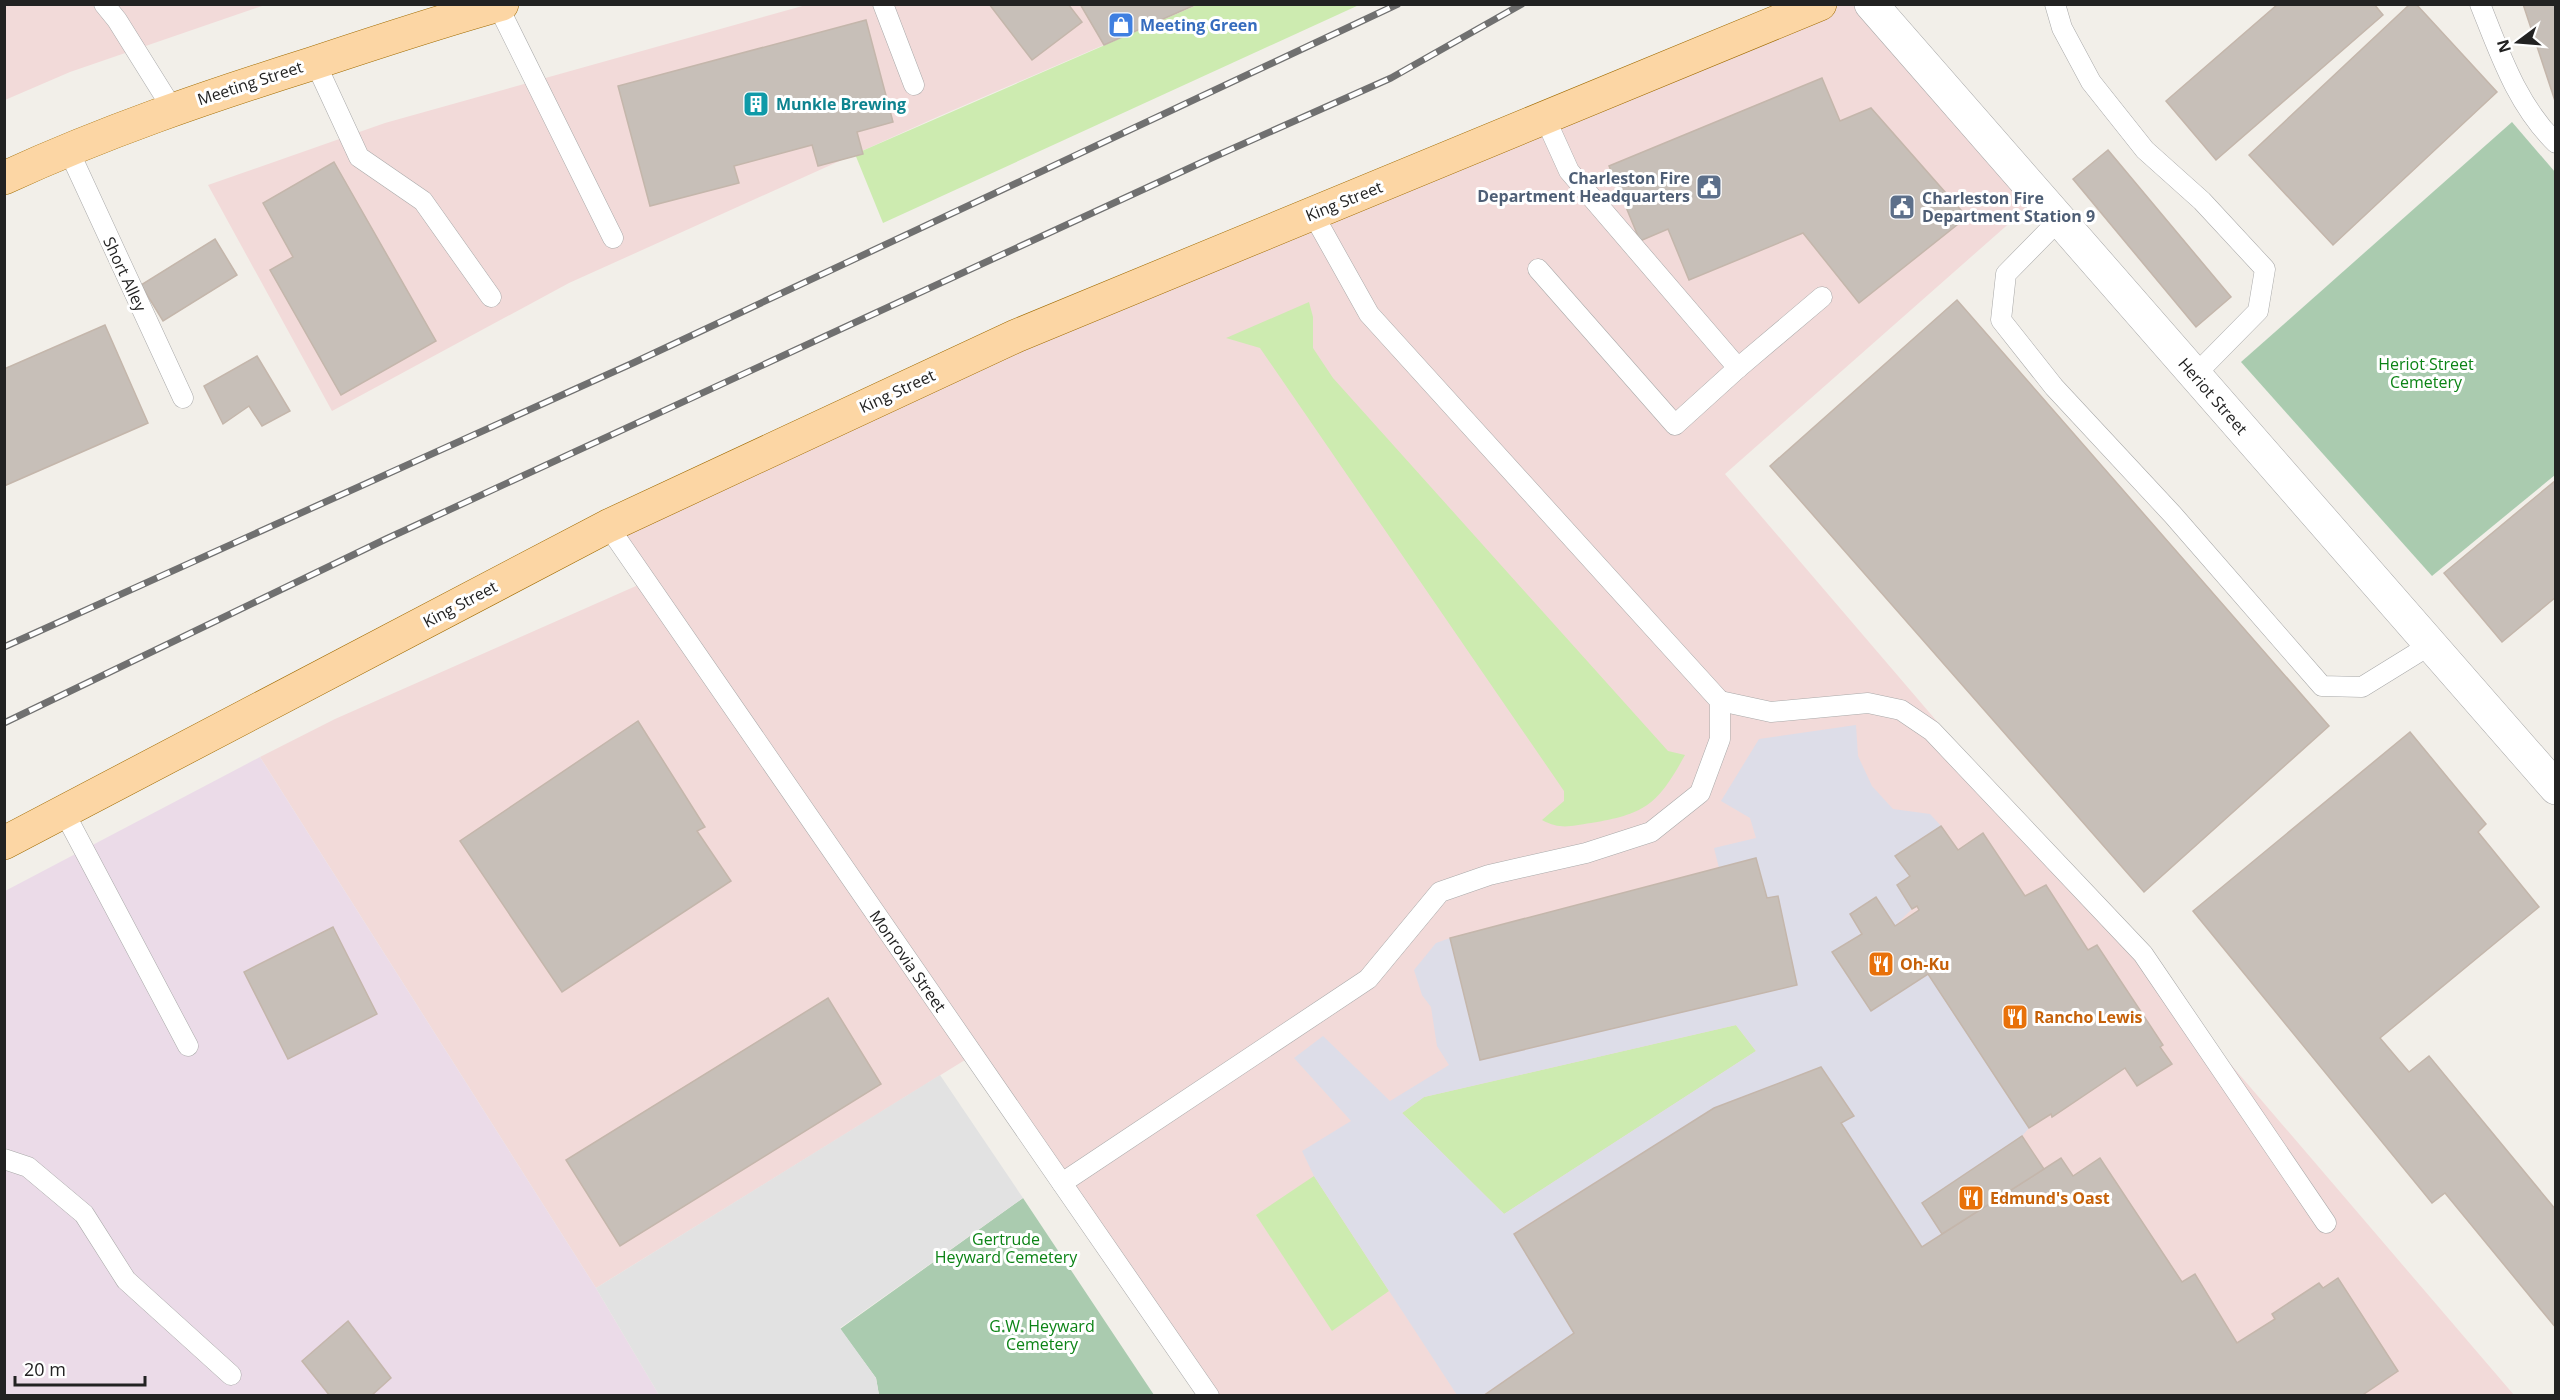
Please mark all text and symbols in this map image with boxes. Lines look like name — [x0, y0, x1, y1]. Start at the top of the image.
shop icon: Meeting Green — [1106, 10, 1136, 40]
north arrow — [2488, 12, 2548, 72]
place label: Meeting Green — [1140, 14, 1258, 36]
text: N — [2491, 37, 2516, 55]
street label: Meeting Street — [195, 56, 306, 110]
building icon: Munkle Brewing — [741, 89, 771, 119]
place label: Munkle Brewing — [776, 93, 906, 115]
place label: Charleston Fire Department Headquarters — [1477, 167, 1690, 207]
public building icon: Charleston Fire Department Headquarters — [1694, 172, 1724, 202]
street label: King Street — [1302, 175, 1386, 226]
place label: Charleston Fire Department Station 9 — [1922, 187, 2095, 227]
public building icon: Charleston Fire Department Station 9 — [1887, 192, 1917, 222]
street label: Short Alley — [98, 233, 152, 316]
street label: Heriot Street — [2173, 353, 2253, 439]
park label: Heriot Street Cemetery — [2378, 353, 2474, 393]
street label: King Street — [856, 364, 939, 418]
street label: King Street — [419, 575, 501, 633]
street label: Monrovia Street — [865, 906, 952, 1017]
restaurant icon: Oh-Ku — [1866, 949, 1896, 979]
place label: Oh-Ku — [1900, 953, 1950, 975]
restaurant icon: Rancho Lewis — [2000, 1002, 2030, 1032]
place label: Rancho Lewis — [2034, 1006, 2143, 1028]
restaurant icon: Edmund's Oast — [1956, 1183, 1986, 1213]
place label: Edmund's Oast — [1990, 1187, 2110, 1209]
park label: Gertrude Heyward Cemetery — [935, 1228, 1078, 1268]
park label: G.W. Heyward Cemetery — [989, 1315, 1095, 1355]
scale bar — [15, 1349, 146, 1387]
text: 20 m — [24, 1357, 66, 1381]

